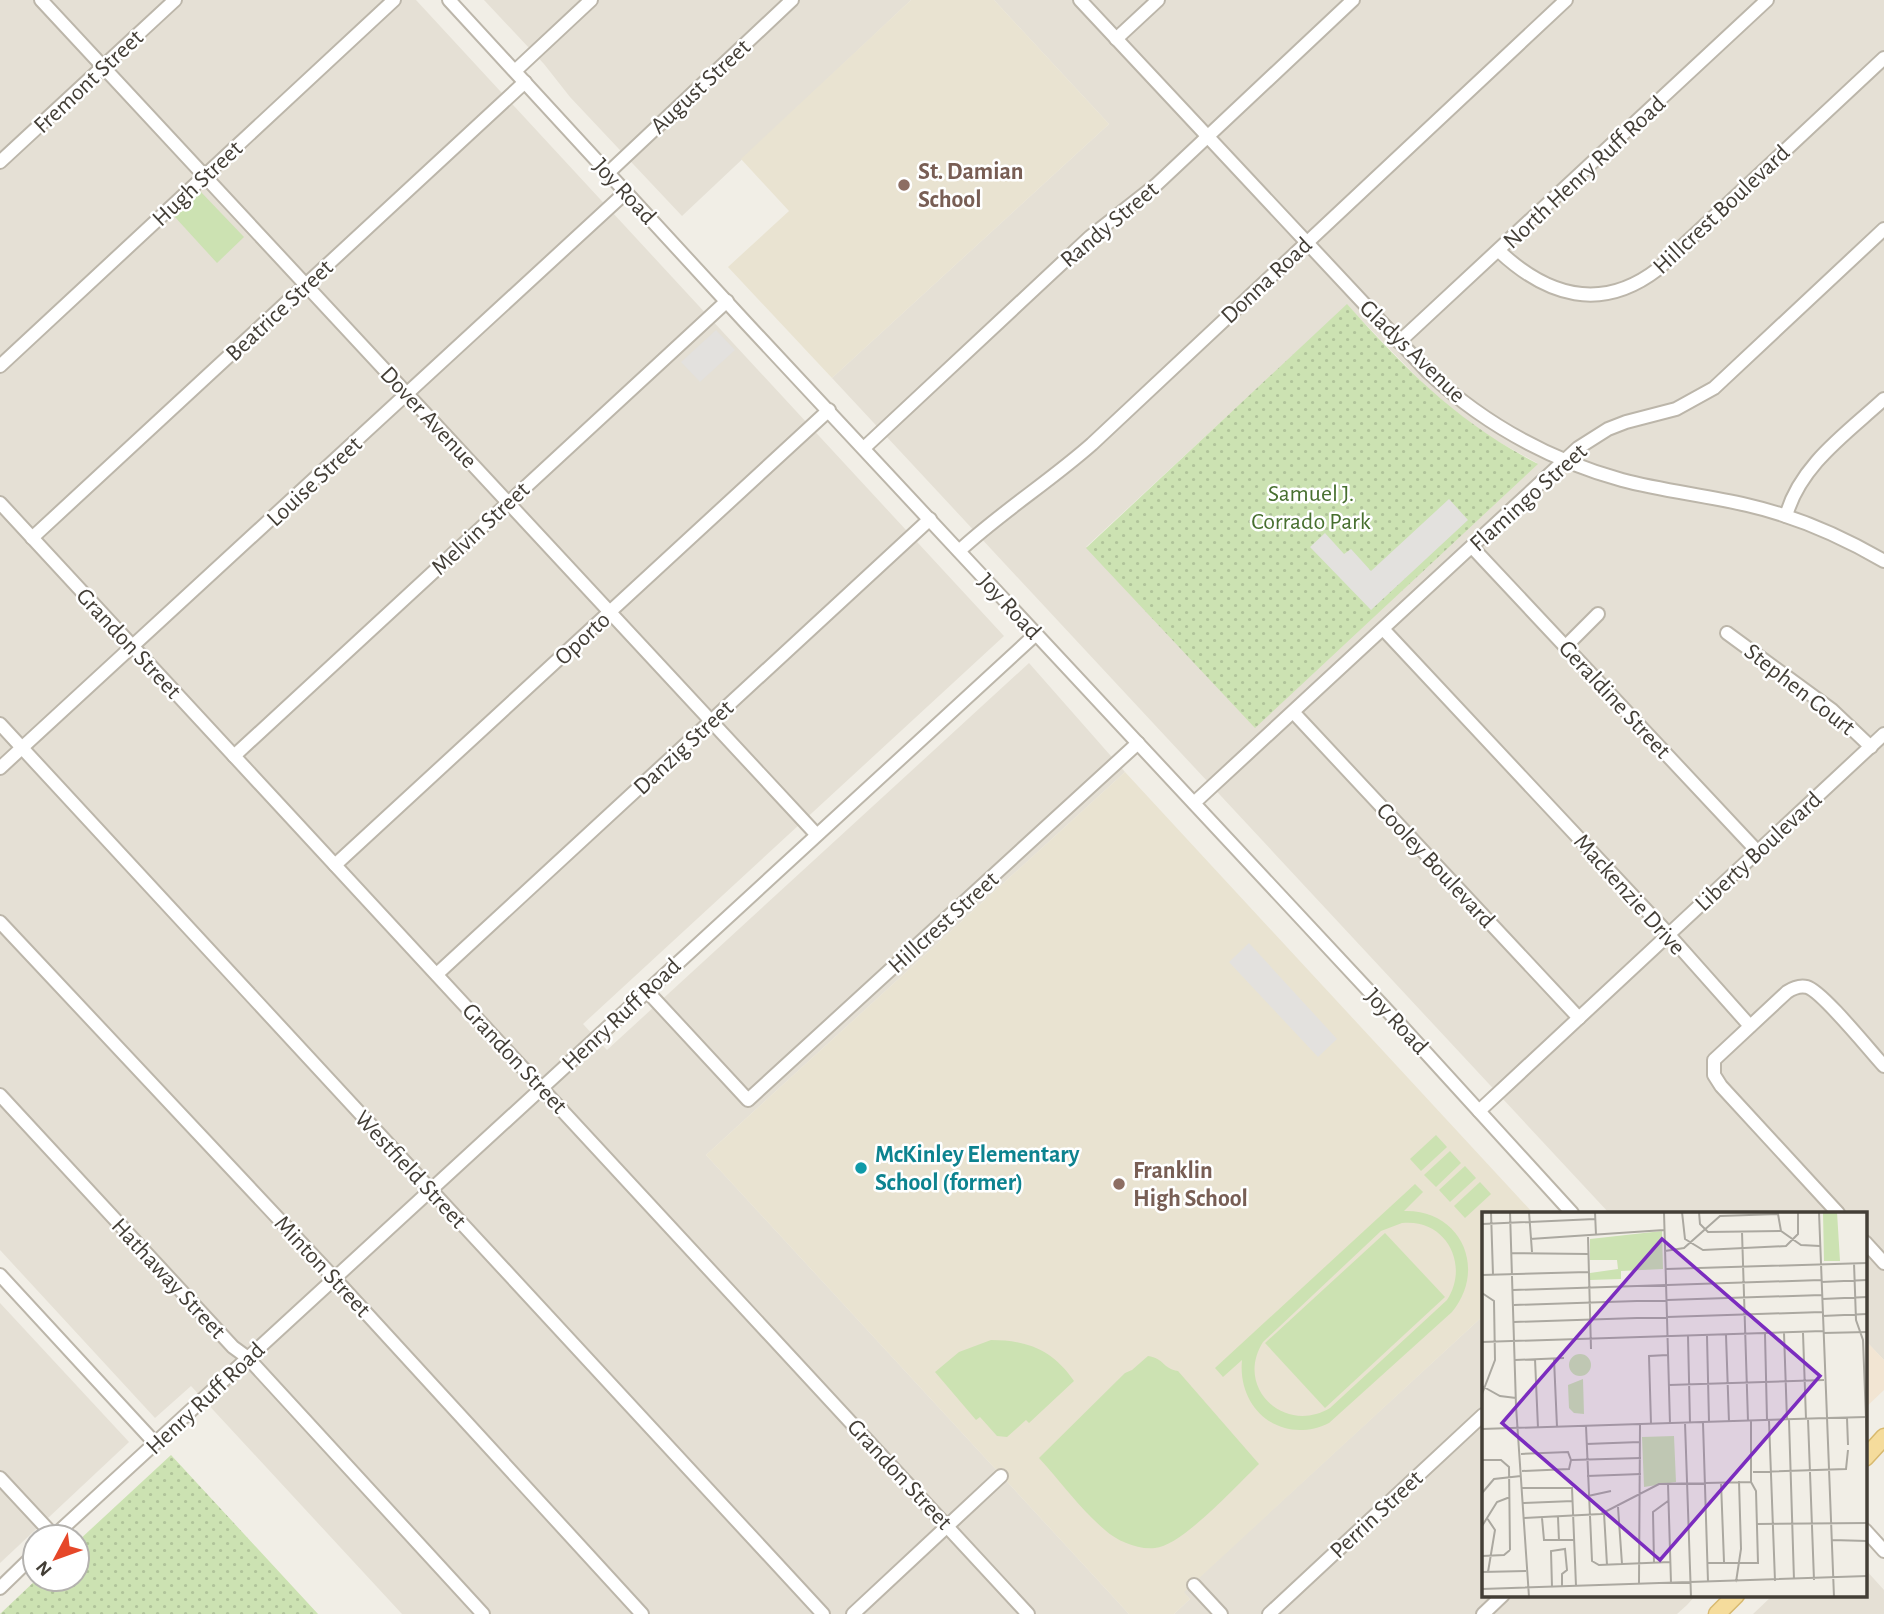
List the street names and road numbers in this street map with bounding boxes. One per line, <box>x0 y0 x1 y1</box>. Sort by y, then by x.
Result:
street label: Fremont Street <box>29 25 148 138</box>
street label: August Street <box>646 35 755 139</box>
street label: North Henry Ruff Road <box>1499 92 1670 254</box>
street label: Hugh Street <box>148 136 247 231</box>
street label: Hillcrest Boulevard <box>1649 141 1795 279</box>
street label: Joy Road <box>588 154 660 229</box>
street label: Randy Street <box>1056 177 1163 272</box>
street label: Donna Road <box>1217 233 1317 329</box>
street label: Beatrice Street <box>221 255 338 366</box>
street label: Gladys Avenue <box>1355 296 1470 408</box>
street label: Dover Avenue <box>375 362 481 473</box>
street label: Louise Street <box>263 432 367 531</box>
street label: Flamingo Street <box>1465 439 1592 556</box>
street label: Melvin Street <box>427 477 535 580</box>
street label: Joy Road <box>973 569 1045 644</box>
street label: Grandon Street <box>71 584 186 704</box>
street label: Oporto <box>550 607 615 670</box>
street label: Geraldine Street <box>1554 636 1675 764</box>
street label: Stephen Court <box>1740 639 1859 740</box>
street label: Danzig Street <box>629 696 738 800</box>
street label: Liberty Boulevard <box>1691 787 1827 916</box>
street label: Cooley Boulevard <box>1372 799 1499 933</box>
street label: Mackenzie Drive <box>1569 830 1690 960</box>
street label: Hillcrest Street <box>884 867 1004 978</box>
street label: Henry Ruff Road <box>558 954 686 1075</box>
street label: Joy Road <box>1360 984 1432 1059</box>
street label: Grandon Street <box>457 999 572 1119</box>
street label: Westfield Street <box>350 1106 471 1233</box>
street label: Minton Street <box>270 1211 375 1322</box>
street label: Hathaway Street <box>107 1214 230 1344</box>
street label: Henry Ruff Road <box>142 1338 270 1459</box>
street label: Grandon Street <box>842 1415 957 1535</box>
street label: Perrin Street <box>1326 1466 1428 1563</box>

